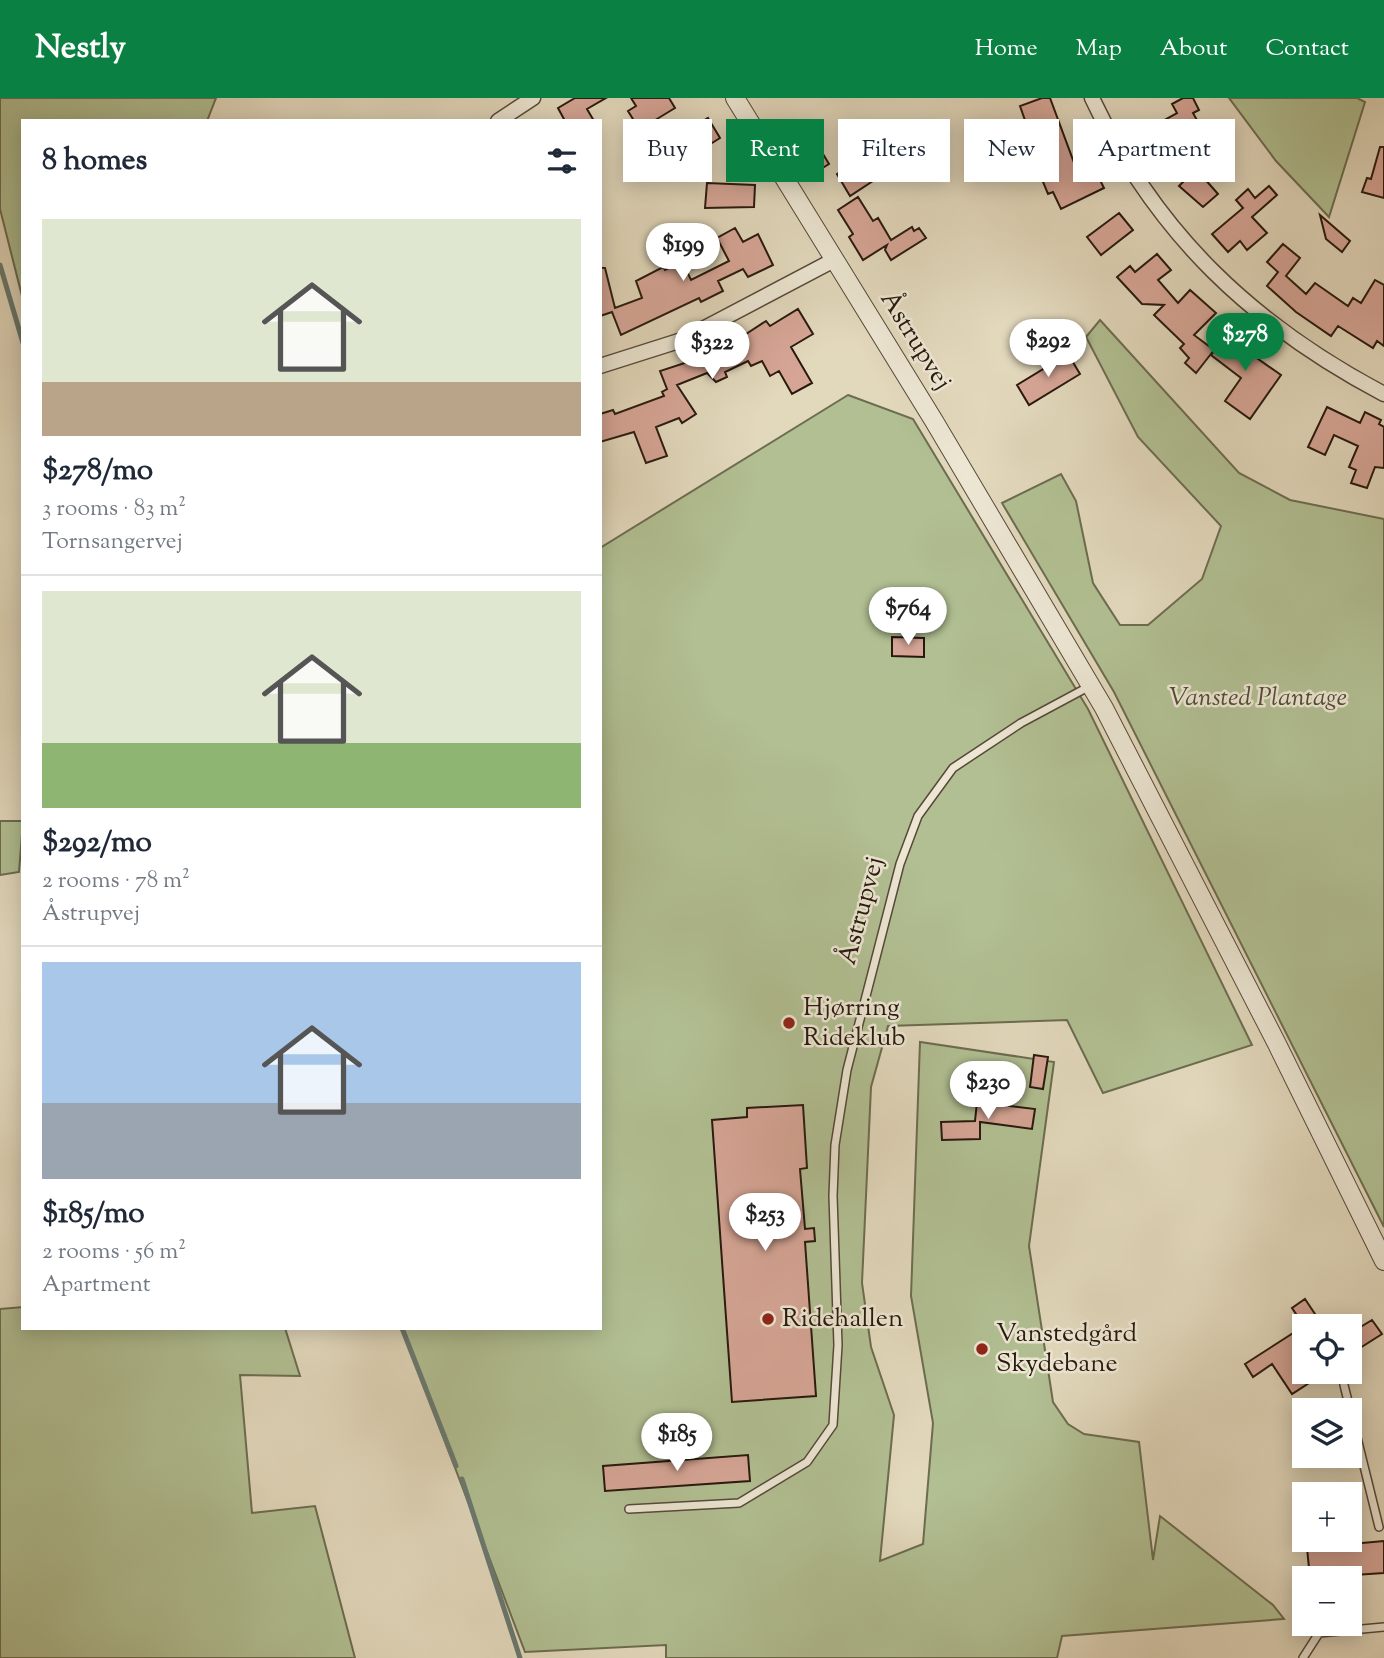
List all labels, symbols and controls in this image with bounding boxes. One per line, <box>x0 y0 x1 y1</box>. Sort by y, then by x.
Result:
text: Nestly <box>35 25 126 73</box>
text: Home <box>975 32 1038 66</box>
text: Map <box>1076 32 1122 66</box>
text: About <box>1160 32 1227 66</box>
text: Contact <box>1265 32 1349 66</box>
chip: Buy <box>623 119 712 182</box>
chip: Rent <box>726 119 824 182</box>
chip: Filters <box>838 119 950 182</box>
chip: New <box>964 119 1059 182</box>
chip: Apartment <box>1073 119 1235 182</box>
text: 8 homes <box>42 140 147 183</box>
icon: filters <box>543 142 581 180</box>
pin: $199 <box>642 223 724 283</box>
text: $199 <box>662 229 704 262</box>
icon: home <box>249 264 375 390</box>
street label: Åstrupvej <box>870 284 960 398</box>
pin: $278 <box>1204 314 1286 373</box>
text: $278 <box>1222 319 1268 352</box>
pin: $292 <box>1007 320 1089 379</box>
pin: $322 <box>671 322 753 381</box>
text: $292 <box>1026 325 1070 358</box>
text: $322 <box>690 327 734 360</box>
text: $278/mo <box>42 450 153 493</box>
text: 3 rooms · 83 m² <box>42 493 186 526</box>
text: Tornsangervej <box>42 526 183 559</box>
pin: $764 <box>867 588 949 647</box>
text: $764 <box>885 593 931 626</box>
icon: home <box>249 636 375 762</box>
park label: Vansted Plantage <box>1169 680 1347 717</box>
text: $292/mo <box>42 822 152 865</box>
street label: Åstrupvej <box>830 853 894 969</box>
text: 2 rooms · 78 m² <box>42 865 190 898</box>
text: Åstrupvej <box>42 898 140 931</box>
place label: Hjørring Rideklub <box>803 990 905 1057</box>
icon: home <box>249 1007 375 1133</box>
marker: Hjørring Rideklub <box>781 1015 797 1031</box>
pin: $230 <box>947 1062 1029 1121</box>
text: $230 <box>966 1067 1010 1100</box>
text: $185/mo <box>42 1193 145 1236</box>
pin: $253 <box>724 1194 806 1253</box>
text: $253 <box>745 1199 785 1232</box>
text: 2 rooms · 56 m² <box>42 1236 186 1269</box>
text: Apartment <box>42 1269 151 1302</box>
place label: Ridehallen <box>782 1301 903 1338</box>
marker: Ridehallen <box>760 1311 776 1327</box>
map controls <box>1292 1314 1362 1636</box>
button: locate <box>1292 1314 1362 1384</box>
place label: Vanstedgård Skydebane <box>996 1316 1138 1383</box>
marker: Vanstedgård Skydebane <box>974 1341 990 1357</box>
button: layers <box>1292 1398 1362 1468</box>
pin: $185 <box>636 1414 718 1473</box>
text: $185 <box>657 1419 697 1452</box>
button: + <box>1292 1482 1362 1552</box>
button: − <box>1292 1566 1362 1636</box>

